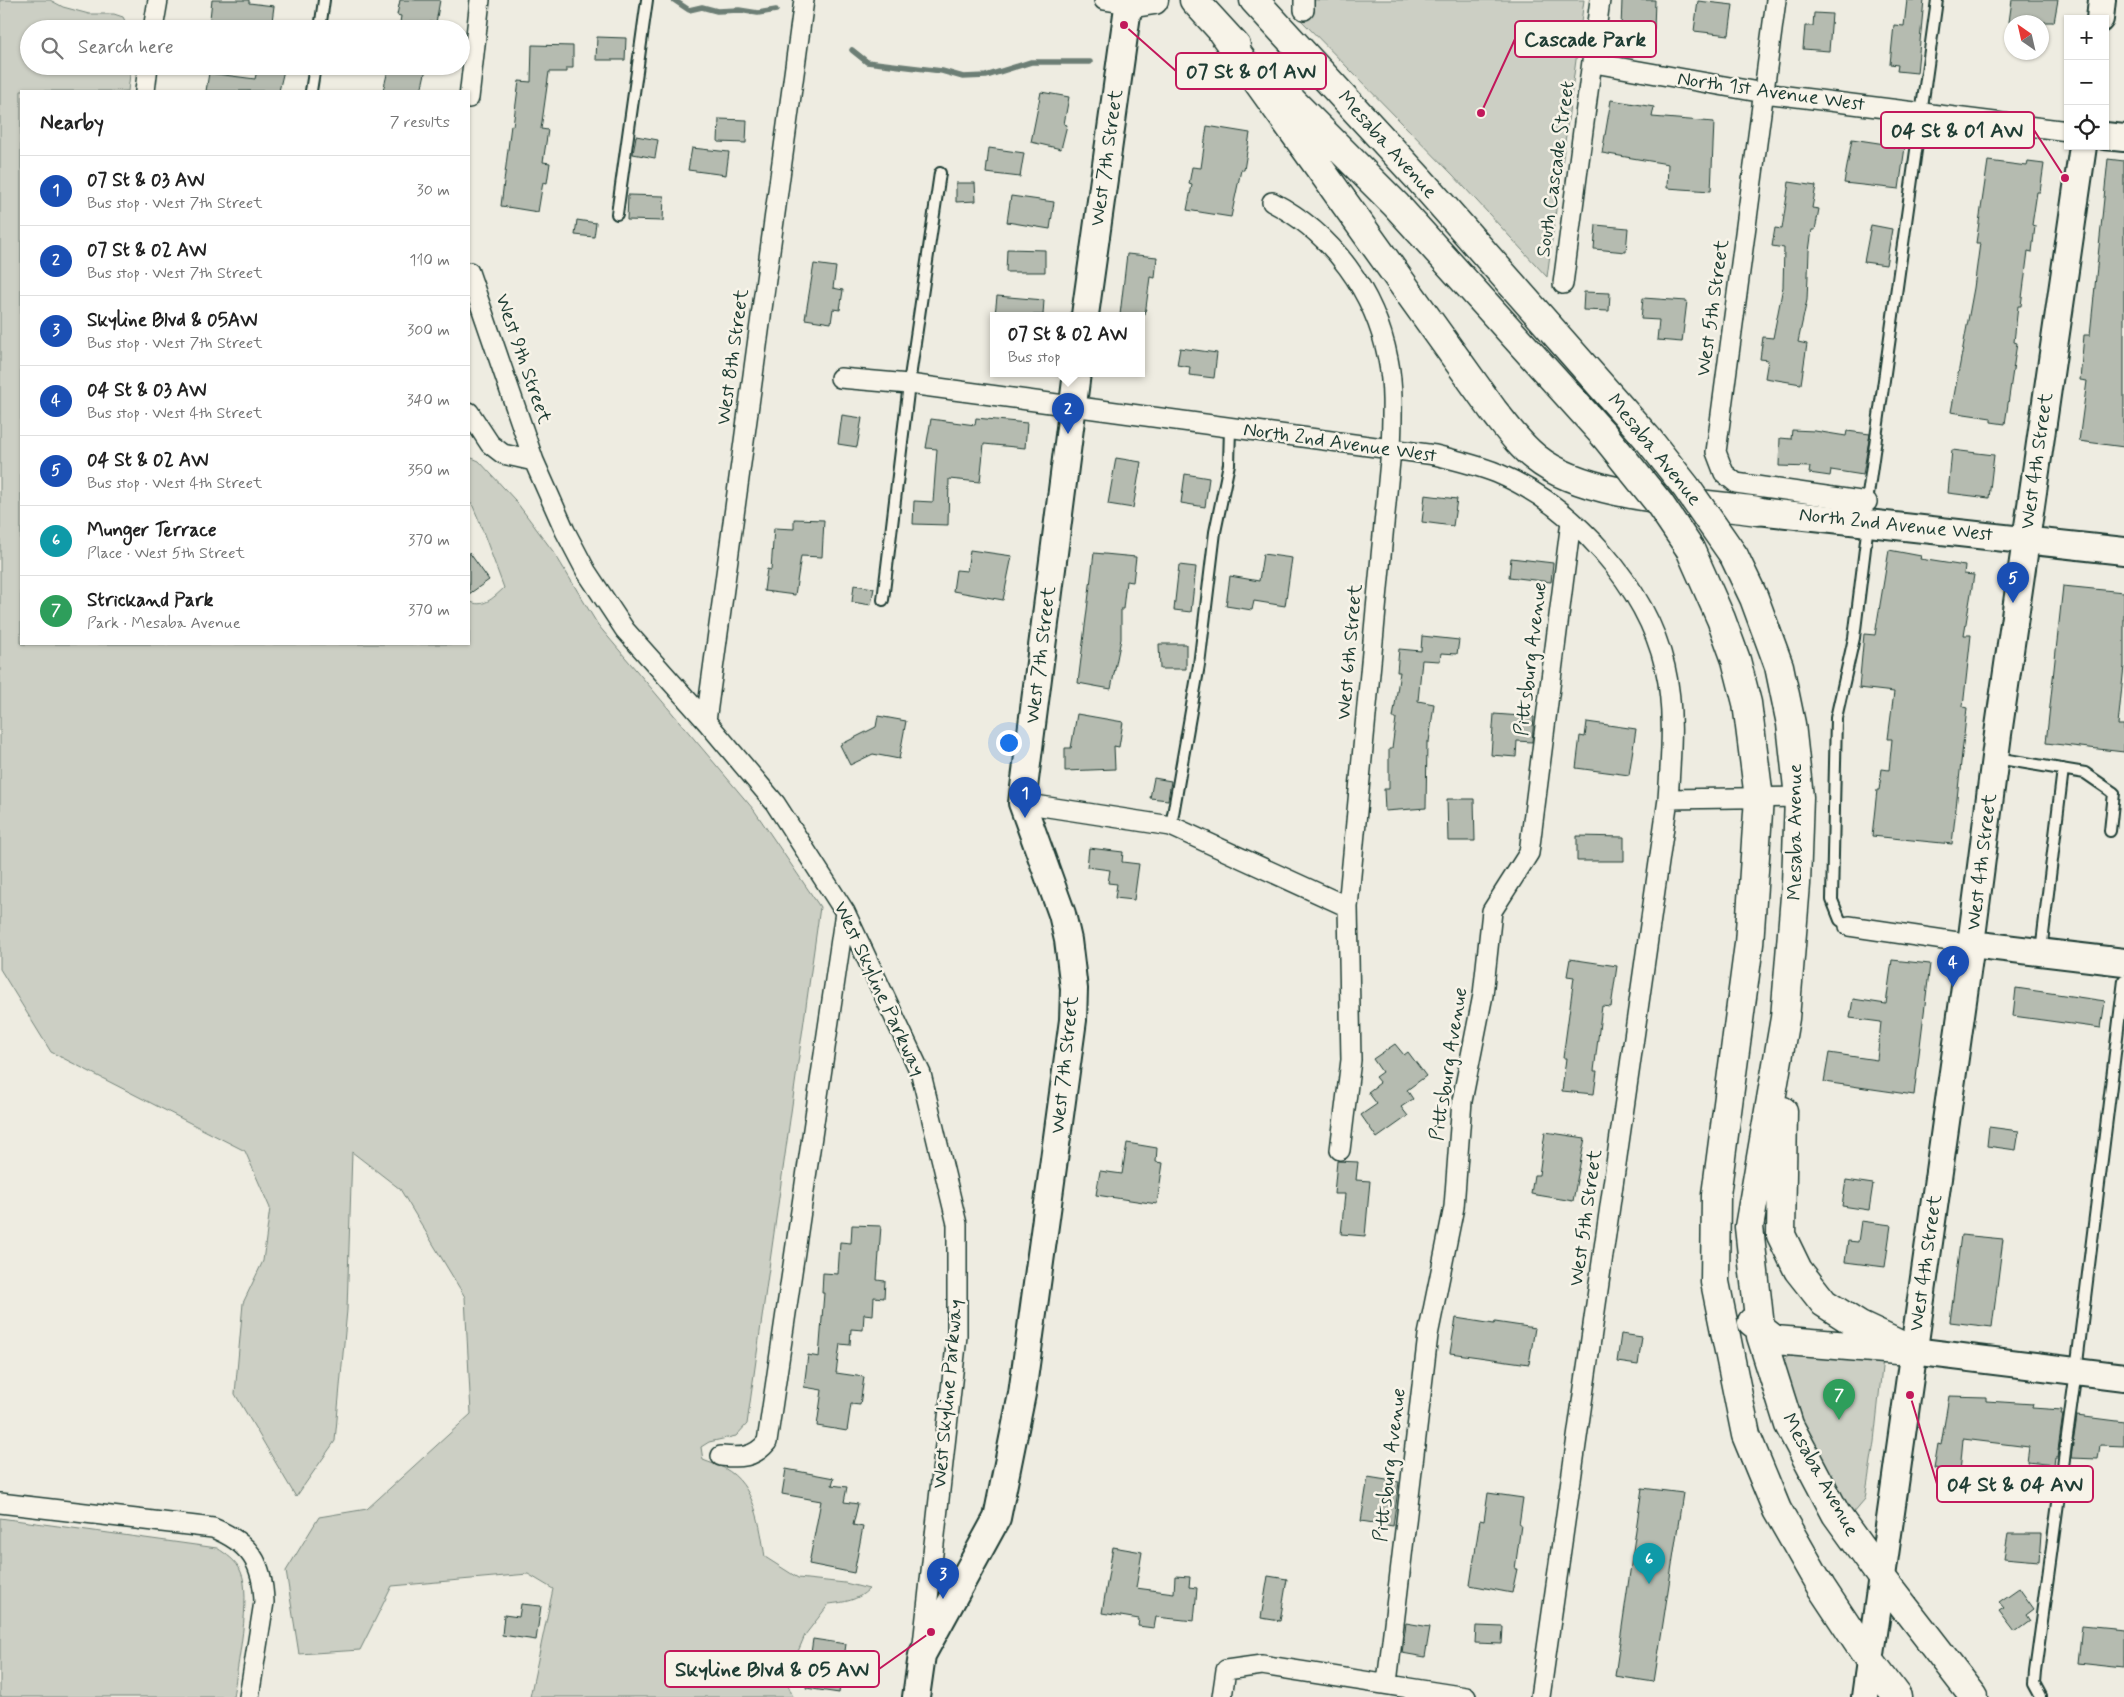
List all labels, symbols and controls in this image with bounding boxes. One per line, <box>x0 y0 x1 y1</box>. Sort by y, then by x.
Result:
north arrow <box>2004 15 2049 60</box>
map controls <box>2064 15 2109 150</box>
button: + <box>2064 15 2109 60</box>
search box <box>20 20 470 75</box>
callout: Cascade Park <box>1515 21 1656 57</box>
text: Cascade Park <box>1524 26 1646 54</box>
icon: search <box>38 34 66 62</box>
text: Search here <box>78 35 174 60</box>
callout: 07 St & 01 AW <box>1176 53 1326 89</box>
text: 07 St & 01 AW <box>1186 58 1316 86</box>
button: − <box>2064 60 2109 105</box>
street label: North 1st Avenue West <box>1676 65 1867 119</box>
street label: South Cascade Street <box>1530 79 1582 259</box>
street label: Mesaba Avenue <box>1331 85 1443 205</box>
street label: West 7th Street <box>1084 88 1130 228</box>
button: locate <box>2064 105 2109 150</box>
text: Nearby <box>40 109 104 137</box>
text: 7 results <box>390 112 450 133</box>
callout: 04 St & 01 AW <box>1881 112 2034 148</box>
text: 04 St & 01 AW <box>1891 117 2023 145</box>
text: 07 St & 03 AW <box>87 168 205 193</box>
text: 1 <box>52 180 60 201</box>
text: 30 m <box>417 180 450 201</box>
text: Bus stop · West 7th Street <box>87 193 263 214</box>
text: 07 St & 02 AW <box>87 238 207 263</box>
street label: West 5th Street <box>1690 238 1736 378</box>
text: 2 <box>52 250 60 271</box>
text: 110 m <box>409 250 450 271</box>
text: Bus stop · West 7th Street <box>87 263 263 284</box>
street label: West 8th Street <box>710 287 756 427</box>
street label: West 9th Street <box>488 290 558 428</box>
text: Skyline Blvd & 05AW <box>87 308 257 333</box>
popup <box>990 312 1145 377</box>
text: 3 <box>52 320 60 341</box>
text: 300 m <box>407 320 450 341</box>
text: 07 St & 02 AW <box>1008 322 1127 347</box>
text: Bus stop · West 7th Street <box>87 333 263 354</box>
text: Bus stop <box>1008 347 1061 368</box>
text: 04 St & 03 AW <box>87 378 207 403</box>
street label: Mesaba Avenue <box>1600 388 1708 512</box>
text: 4 <box>51 390 61 411</box>
text: 340 m <box>406 390 450 411</box>
street label: West 4th Street <box>2014 391 2060 531</box>
pin: 2 <box>1052 393 1084 434</box>
text: Bus stop · West 4th Street <box>87 403 262 424</box>
street label: North 2nd Avenue West <box>1242 416 1439 470</box>
text: 04 St & 02 AW <box>87 448 209 473</box>
text: 5 <box>51 460 61 481</box>
text: 350 m <box>408 460 450 481</box>
text: Bus stop · West 4th Street <box>87 473 262 494</box>
street label: North 2nd Avenue West <box>1798 501 1995 549</box>
text: Munger Terrace <box>87 518 217 543</box>
text: 6 <box>52 530 60 551</box>
text: 370 m <box>408 530 450 551</box>
text: Place · West 5th Street <box>87 543 245 564</box>
pin: 5 <box>1997 562 2029 603</box>
street label: Pittsburg Avenue <box>1508 580 1554 738</box>
street label: West 6th Street <box>1331 583 1369 721</box>
street label: West 7th Street <box>1019 585 1063 725</box>
text: Strickand Park <box>87 588 213 613</box>
text: 7 <box>51 600 61 621</box>
text: 370 m <box>408 600 450 621</box>
text: Park · Mesaba Avenue <box>87 613 241 634</box>
your location <box>996 730 1022 756</box>
street label: Mesaba Avenue <box>1782 763 1809 900</box>
pin: 1 <box>1009 777 1041 818</box>
street label: West 4th Street <box>1960 792 2004 932</box>
street label: West Skyline Parkway <box>827 897 931 1081</box>
pin: 4 <box>1937 946 1969 987</box>
street label: Pittsburg Avenue <box>1424 985 1474 1143</box>
street label: West 7th Street <box>1044 995 1086 1135</box>
street label: West 5th Street <box>1563 1148 1609 1288</box>
street label: West 4th Street <box>1903 1193 1949 1333</box>
street label: West Skyline Parkway <box>926 1298 970 1490</box>
pin: 7 <box>1823 1379 1855 1420</box>
street label: Pittsburg Avenue <box>1367 1386 1413 1544</box>
street label: Mesaba Avenue <box>1775 1409 1865 1542</box>
callout: 04 St & 04 AW <box>1937 1466 2093 1502</box>
text: 04 St & 04 AW <box>1947 1471 2083 1499</box>
pin: 6 <box>1633 1543 1665 1584</box>
pin: 3 <box>927 1558 959 1599</box>
callout: Skyline Blvd & 05 AW <box>665 1651 879 1687</box>
text: Skyline Blvd & 05 AW <box>675 1656 869 1684</box>

